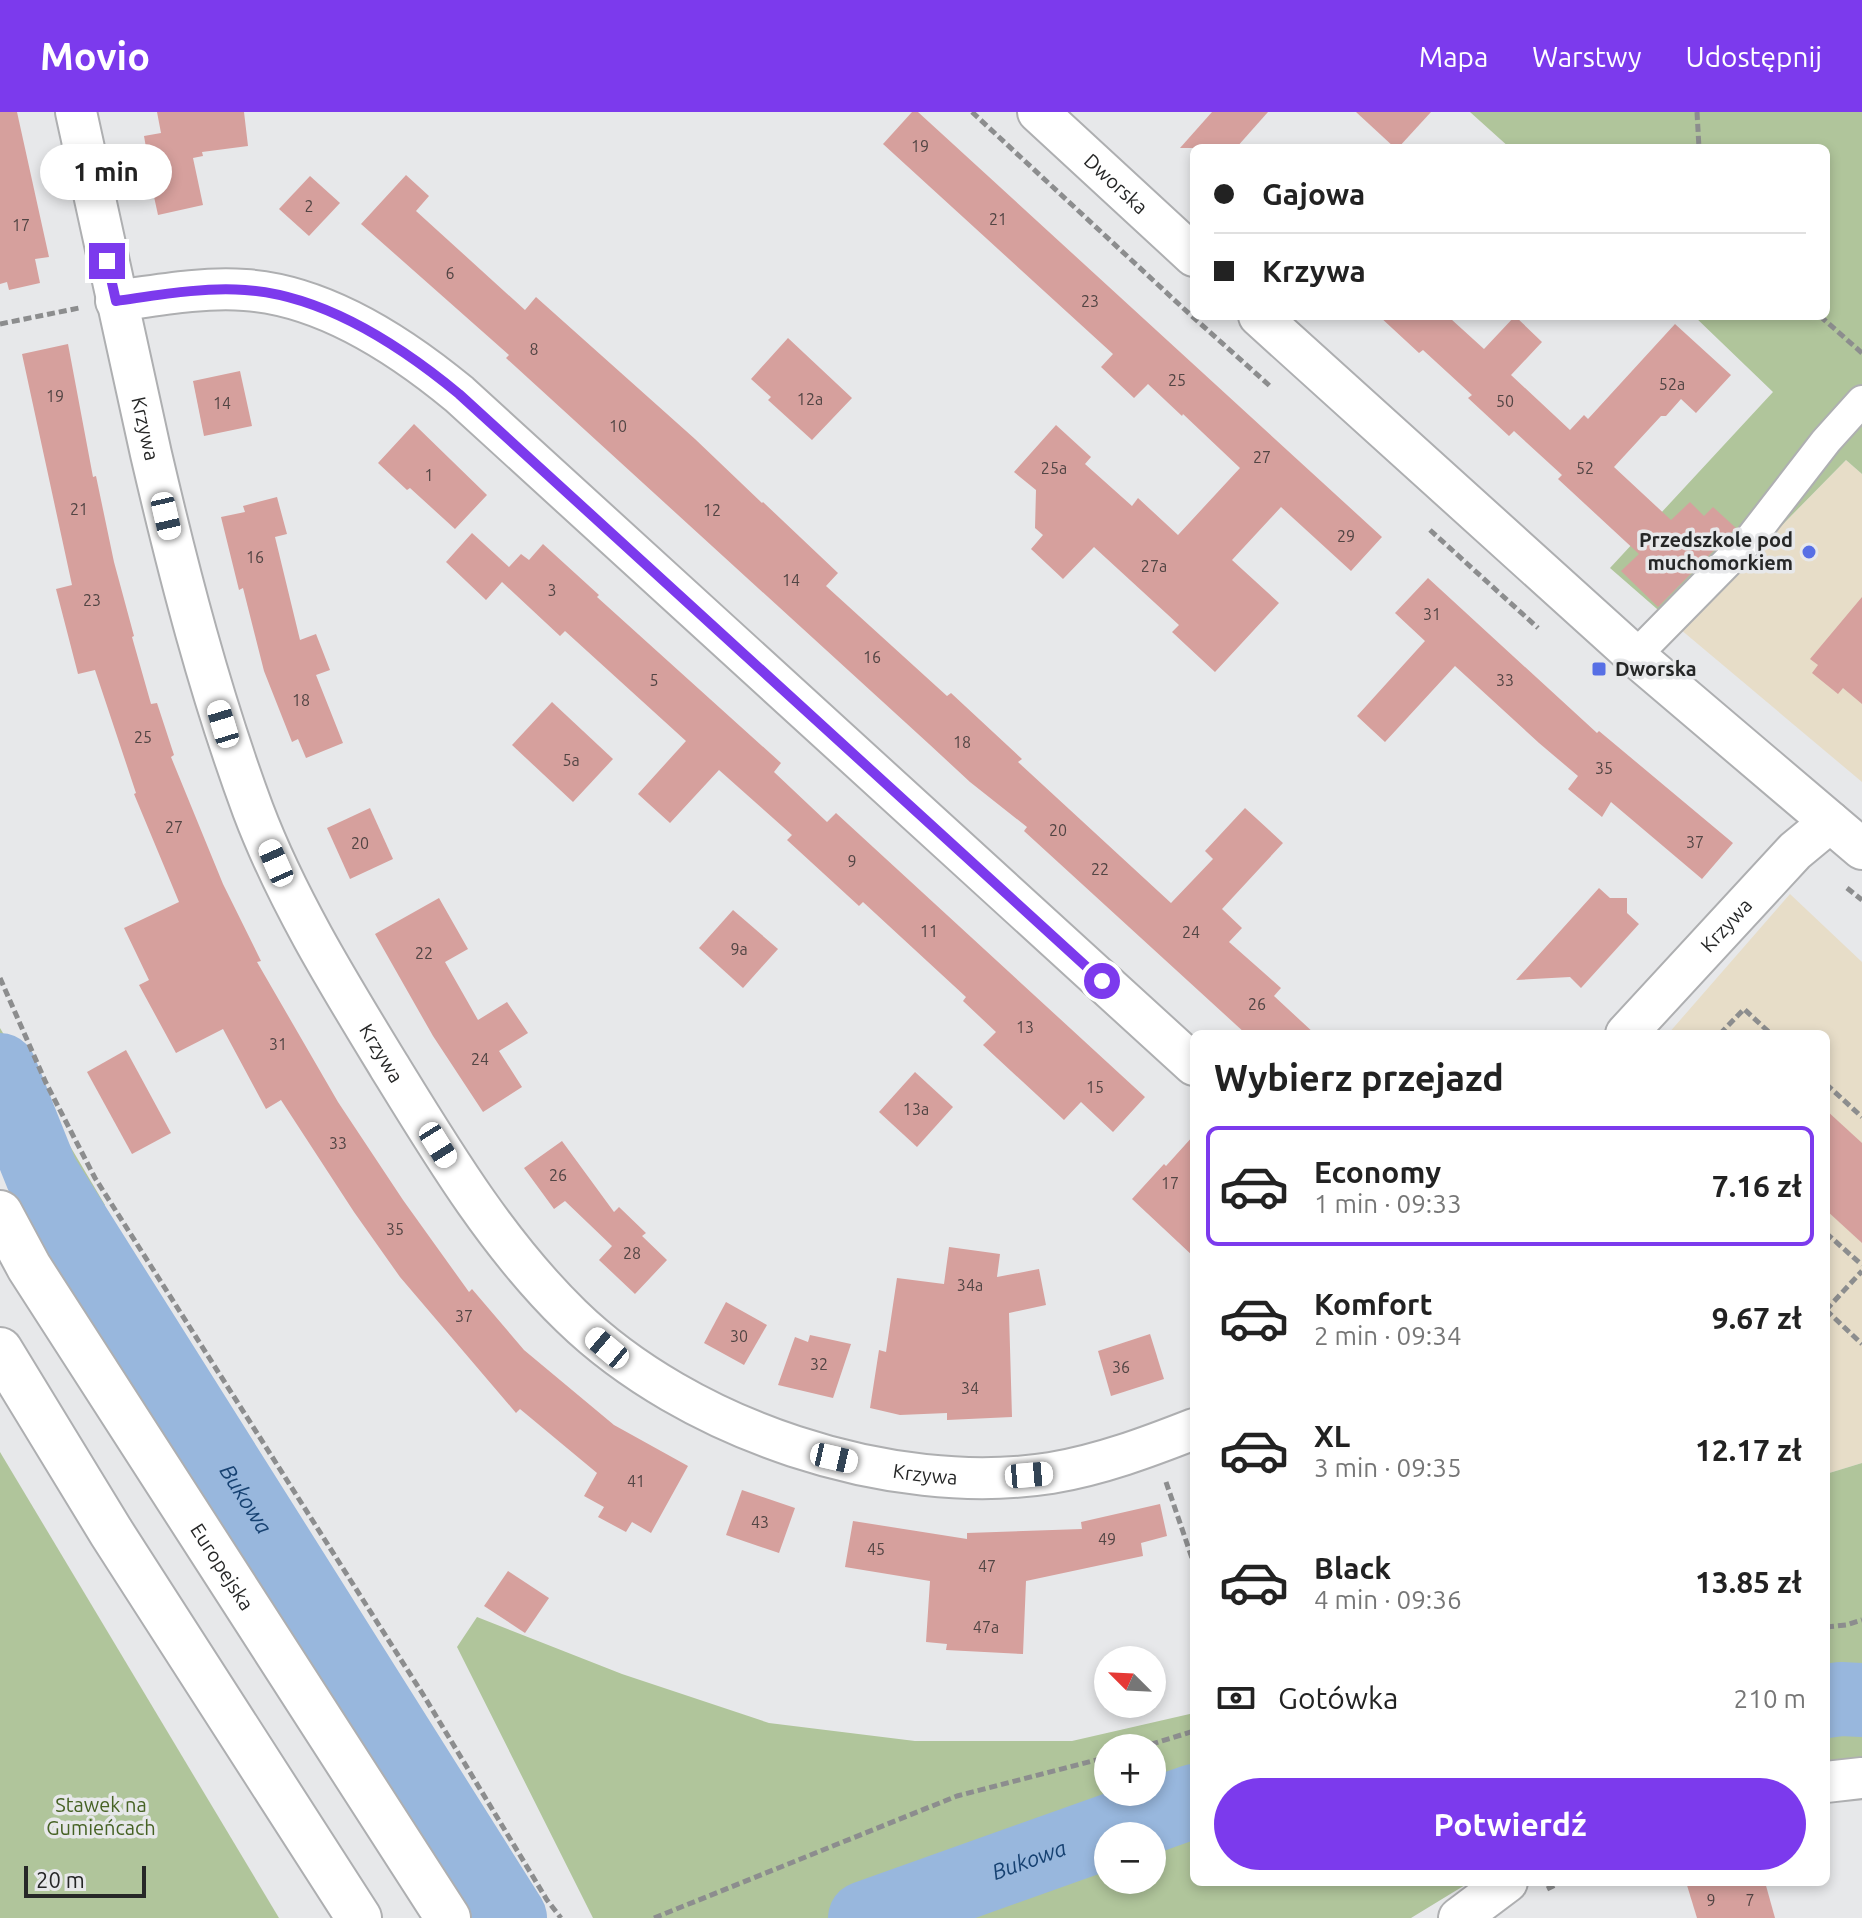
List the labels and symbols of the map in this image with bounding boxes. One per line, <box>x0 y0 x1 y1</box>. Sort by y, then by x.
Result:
house number: 19 <box>911 137 929 155</box>
callout: 1 min <box>41 145 173 201</box>
street label: Dworska <box>1080 149 1153 218</box>
house number: 2 <box>304 197 314 215</box>
house number: 21 <box>989 210 1007 228</box>
house number: 17 <box>12 216 30 234</box>
route end <box>89 243 125 279</box>
house number: 6 <box>445 264 455 282</box>
house number: 23 <box>1081 292 1099 310</box>
house number: 8 <box>529 340 539 358</box>
house number: 25 <box>1168 371 1186 389</box>
house number: 52a <box>1659 375 1685 393</box>
house number: 19 <box>46 387 64 405</box>
house number: 12a <box>797 390 823 408</box>
house number: 50 <box>1496 392 1514 410</box>
street label: Krzywa <box>127 394 164 463</box>
house number: 14 <box>213 394 231 412</box>
house number: 10 <box>609 417 627 435</box>
house number: 27 <box>1253 448 1271 466</box>
house number: 25a <box>1041 459 1067 477</box>
house number: 52 <box>1576 459 1594 477</box>
house number: 1 <box>424 466 434 484</box>
car <box>149 490 183 542</box>
house number: 21 <box>70 500 88 518</box>
house number: 12 <box>703 501 721 519</box>
house number: 29 <box>1337 527 1355 545</box>
place label: Przedszkole pod muchomorkiem <box>1639 528 1793 574</box>
marker: Przedszkole pod muchomorkiem <box>1800 543 1818 561</box>
house number: 16 <box>246 548 264 566</box>
house number: 27a <box>1141 557 1167 575</box>
house number: 14 <box>782 571 800 589</box>
house number: 3 <box>547 581 557 599</box>
house number: 23 <box>83 591 101 609</box>
house number: 31 <box>1423 605 1441 623</box>
house number: 16 <box>863 648 881 666</box>
place label: Dworska <box>1615 657 1697 680</box>
marker: Dworska <box>1590 660 1608 678</box>
house number: 5 <box>649 671 659 689</box>
house number: 33 <box>1496 671 1514 689</box>
house number: 18 <box>292 691 310 709</box>
car <box>205 698 241 750</box>
house number: 25 <box>134 728 152 746</box>
house number: 18 <box>953 733 971 751</box>
house number: 5a <box>562 751 580 769</box>
house number: 35 <box>1595 759 1613 777</box>
house number: 27 <box>165 818 183 836</box>
house number: 20 <box>1049 821 1067 839</box>
house number: 37 <box>1686 833 1704 851</box>
house number: 20 <box>351 834 369 852</box>
car <box>255 836 297 890</box>
house number: 9 <box>847 852 857 870</box>
house number: 22 <box>1091 860 1109 878</box>
street label: Krzywa <box>1696 893 1756 957</box>
house number: 11 <box>920 922 938 940</box>
house number: 24 <box>1182 923 1200 941</box>
house number: 9a <box>730 940 748 958</box>
house number: 22 <box>415 944 433 962</box>
route start <box>1084 963 1120 999</box>
house number: 26 <box>1248 995 1266 1013</box>
house number: 13 <box>1016 1018 1034 1036</box>
street label: Krzywa <box>355 1019 408 1087</box>
house number: 31 <box>269 1035 287 1053</box>
house number: 24 <box>471 1050 489 1068</box>
house number: 15 <box>1086 1078 1104 1096</box>
house number: 13a <box>903 1100 929 1118</box>
car <box>415 1118 461 1172</box>
house number: 33 <box>329 1134 347 1152</box>
house number: 26 <box>549 1166 567 1184</box>
house number: 17 <box>1161 1174 1179 1192</box>
house number: 35 <box>386 1220 404 1238</box>
house number: 28 <box>623 1244 641 1262</box>
house number: 34a <box>957 1276 983 1294</box>
house number: 37 <box>455 1307 473 1325</box>
car <box>581 1323 633 1373</box>
house number: 30 <box>730 1327 748 1345</box>
house number: 32 <box>810 1355 828 1373</box>
house number: 36 <box>1112 1358 1130 1376</box>
house number: 34 <box>961 1379 979 1397</box>
car <box>808 1441 860 1475</box>
water label: Bukowa <box>215 1459 278 1538</box>
street label: Krzywa <box>891 1459 958 1489</box>
car <box>1004 1461 1054 1489</box>
house number: 41 <box>627 1472 645 1490</box>
house number: 43 <box>751 1513 769 1531</box>
street label: Europejska <box>186 1519 259 1614</box>
house number: 49 <box>1098 1530 1116 1548</box>
house number: 45 <box>867 1540 885 1558</box>
house number: 47 <box>978 1557 996 1575</box>
house number: 47a <box>973 1618 999 1636</box>
north arrow <box>1094 1646 1166 1718</box>
park label: Stawek na Gumieńcach <box>46 1793 156 1839</box>
water label: Bukowa <box>988 1834 1069 1884</box>
scale bar <box>24 1862 146 1898</box>
house number: 9 <box>1706 1891 1716 1909</box>
house number: 7 <box>1745 1891 1755 1909</box>

